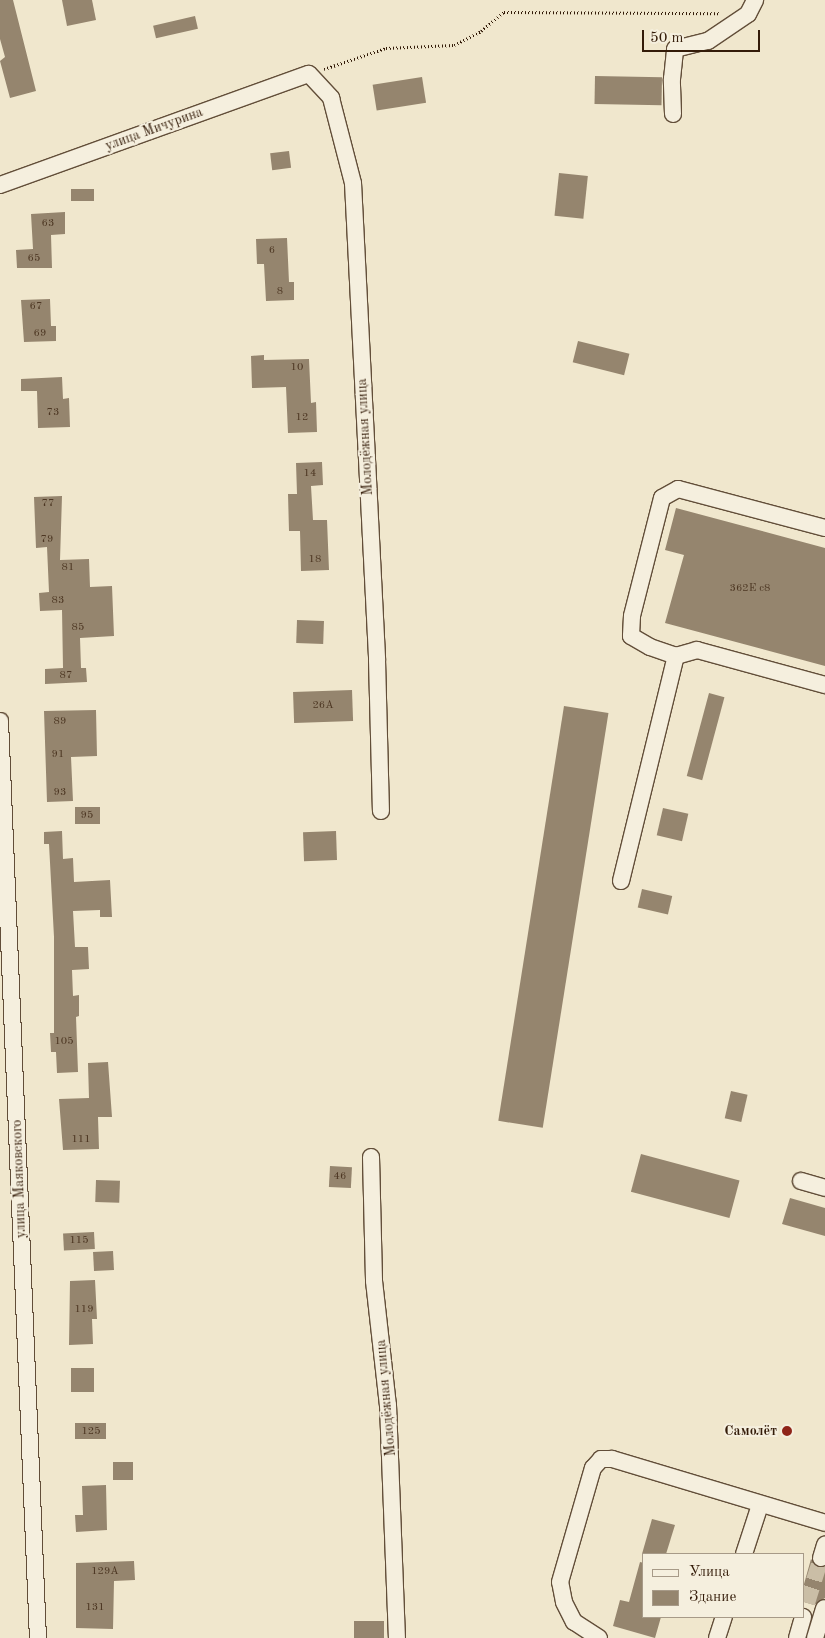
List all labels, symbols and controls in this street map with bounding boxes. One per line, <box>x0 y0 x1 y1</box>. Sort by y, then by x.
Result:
scale bar <box>645 20 762 52</box>
text: 50 m <box>650 31 684 46</box>
street label: улица Мичурина <box>103 104 205 154</box>
house number: 63 <box>42 217 54 231</box>
house number: 6 <box>269 244 275 258</box>
house number: 65 <box>28 252 40 266</box>
house number: 8 <box>277 285 283 299</box>
house number: 67 <box>30 300 42 314</box>
house number: 69 <box>34 327 46 341</box>
house number: 10 <box>291 361 303 375</box>
street label: Молодёжная улица <box>354 378 376 496</box>
house number: 73 <box>47 406 59 420</box>
house number: 12 <box>296 411 308 425</box>
house number: 14 <box>304 467 316 481</box>
house number: 77 <box>42 497 54 511</box>
house number: 79 <box>41 533 53 547</box>
house number: 18 <box>309 553 321 567</box>
house number: 81 <box>62 561 74 575</box>
house number: 362Е с8 <box>730 582 770 596</box>
house number: 83 <box>52 594 64 608</box>
house number: 85 <box>72 621 84 635</box>
house number: 87 <box>60 669 72 683</box>
house number: 26А <box>312 699 334 713</box>
house number: 89 <box>54 715 66 729</box>
house number: 91 <box>52 748 64 762</box>
house number: 93 <box>54 786 66 800</box>
house number: 95 <box>81 809 93 823</box>
house number: 105 <box>54 1035 74 1049</box>
street label: улица Маяковского <box>9 1119 29 1239</box>
house number: 111 <box>71 1133 91 1147</box>
house number: 46 <box>334 1170 346 1184</box>
house number: 115 <box>69 1234 89 1248</box>
house number: 119 <box>74 1303 94 1317</box>
street label: Молодёжная улица <box>373 1339 399 1457</box>
place label: Самолёт <box>724 1423 777 1439</box>
house number: 125 <box>81 1425 101 1439</box>
marker: Самолёт <box>781 1425 793 1437</box>
legend <box>642 1553 805 1618</box>
house number: 129А <box>91 1565 119 1579</box>
text: Улица <box>689 1565 730 1580</box>
text: Здание <box>689 1590 736 1605</box>
house number: 131 <box>85 1601 105 1615</box>

